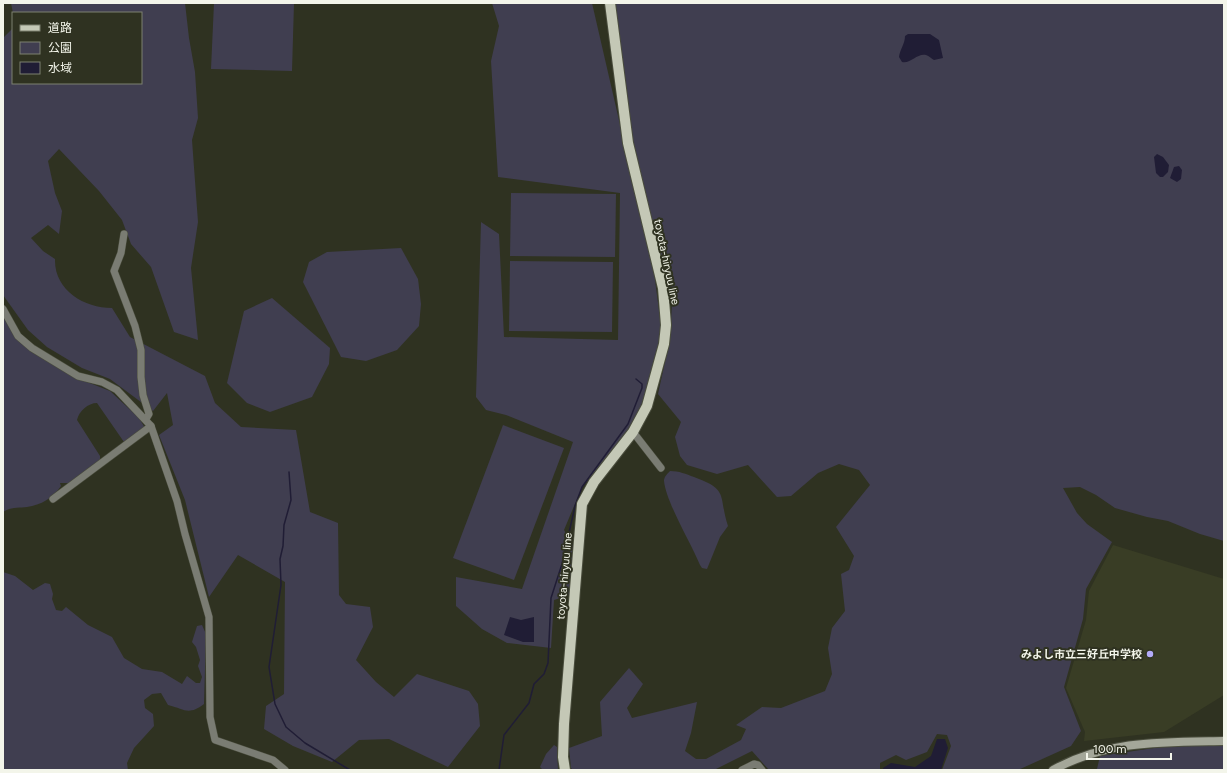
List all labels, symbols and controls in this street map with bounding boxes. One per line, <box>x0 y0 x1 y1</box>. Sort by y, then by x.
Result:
legend <box>12 12 142 84</box>
text: 道路 <box>48 21 72 35</box>
text: 公園 <box>48 41 72 55</box>
text: 水域 <box>48 61 72 75</box>
street label: toyota-hiryuu line <box>651 218 682 306</box>
street label: toyota-hiryuu line <box>554 532 575 620</box>
place label: みよし市立三好丘中学校 <box>1021 648 1142 661</box>
marker: みよし市立三好丘中学校 <box>1145 649 1155 659</box>
scale bar <box>1087 735 1171 761</box>
text: 100 m <box>1093 742 1127 756</box>

